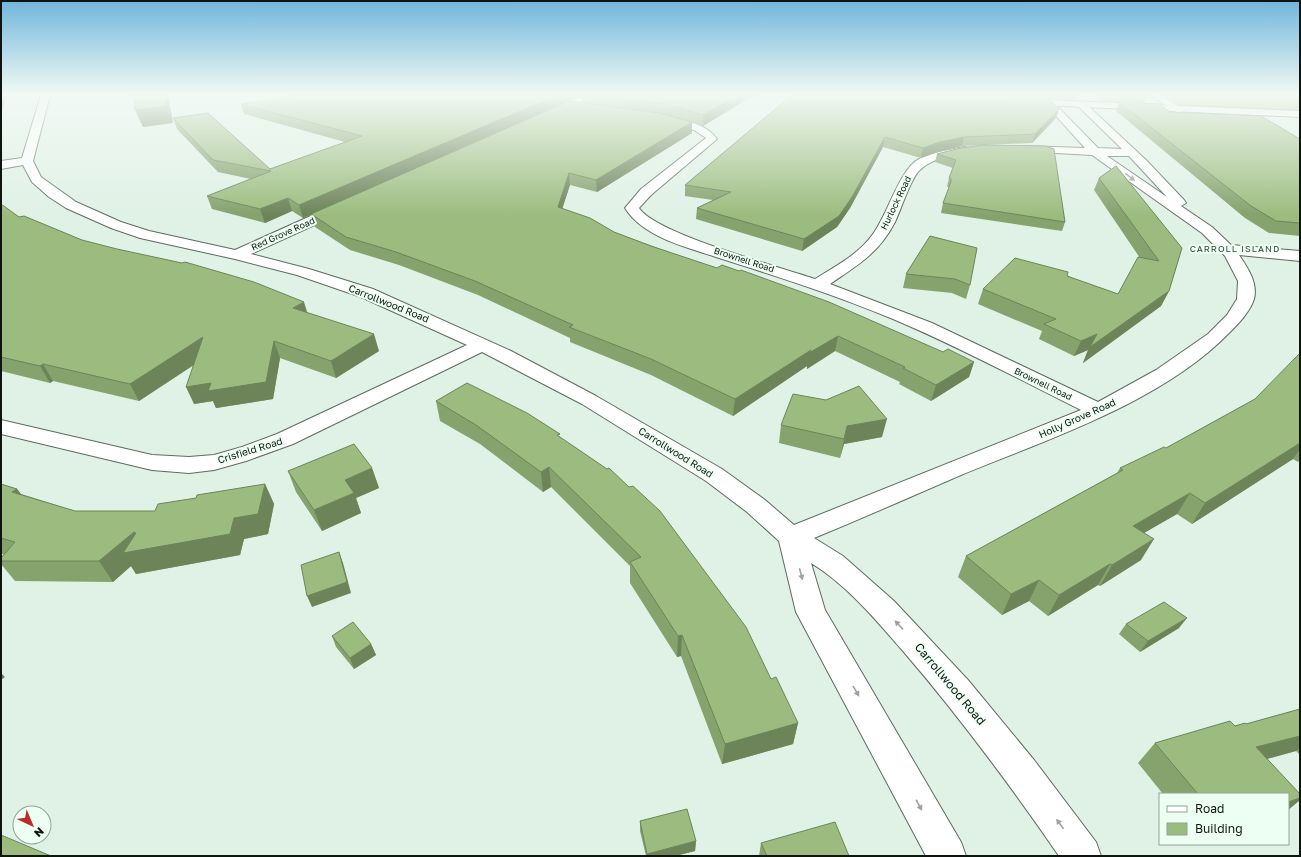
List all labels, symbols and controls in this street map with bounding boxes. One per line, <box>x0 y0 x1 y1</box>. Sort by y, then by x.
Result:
one-way arrow <box>1124 173 1135 181</box>
street label: Hurlock Road <box>878 174 913 231</box>
street label: Red Grove Road <box>249 215 316 252</box>
district label: CARROLL ISLAND <box>1190 243 1280 254</box>
street label: Brownell Road <box>713 245 776 274</box>
street label: Carrollwood Road <box>347 281 431 325</box>
street label: Brownell Road <box>1013 365 1074 402</box>
street label: Holly Grove Road <box>1037 396 1117 440</box>
street label: Carrollwood Road <box>637 424 715 480</box>
street label: Crisfield Road <box>216 434 284 466</box>
one-way arrow <box>799 568 805 581</box>
one-way arrow <box>895 620 904 630</box>
street label: Carrollwood Road <box>912 640 989 728</box>
one-way arrow <box>853 685 859 697</box>
legend <box>1159 793 1289 845</box>
one-way arrow <box>916 799 923 811</box>
text: Road <box>1195 801 1224 816</box>
north arrow <box>12 805 52 845</box>
one-way arrow <box>1056 819 1064 830</box>
text: Building <box>1195 821 1243 836</box>
text: N <box>32 825 47 840</box>

